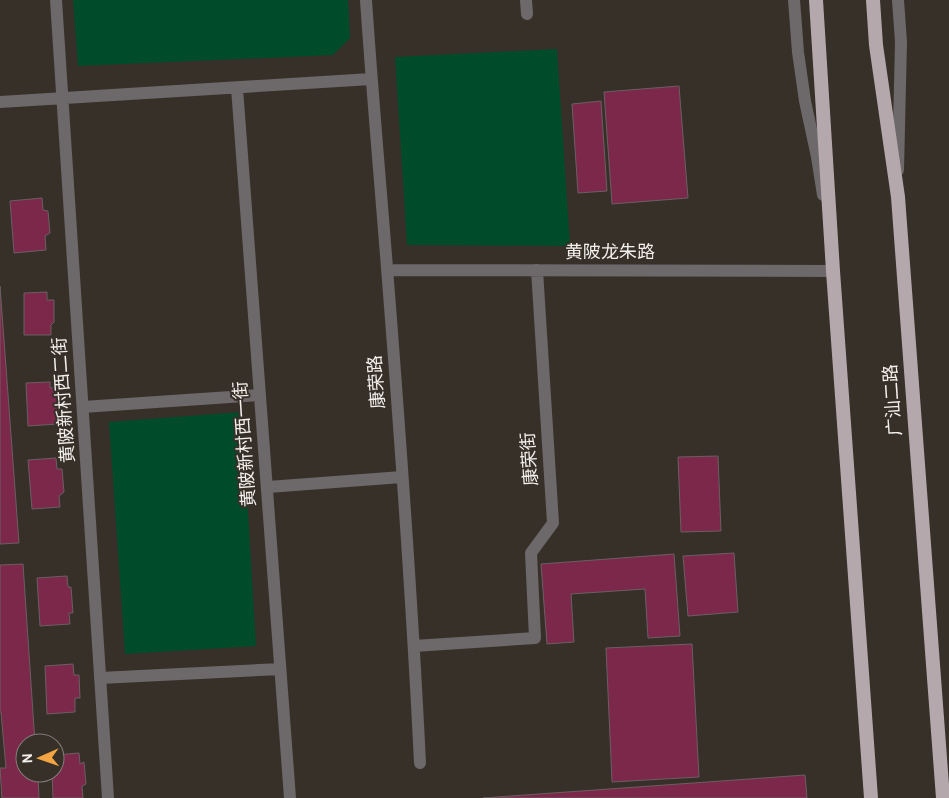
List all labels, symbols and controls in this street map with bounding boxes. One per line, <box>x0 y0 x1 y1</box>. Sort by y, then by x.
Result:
street label: 黄陂龙朱路 <box>565 242 655 265</box>
street label: 黄陂新村西二街 <box>49 336 81 464</box>
street label: 康荣路 <box>365 354 391 410</box>
street label: 广汕二路 <box>880 363 908 437</box>
street label: 黄陂新村西一街 <box>230 380 262 508</box>
street label: 康荣街 <box>518 431 544 487</box>
north arrow <box>15 733 65 783</box>
text: N <box>20 753 37 764</box>

